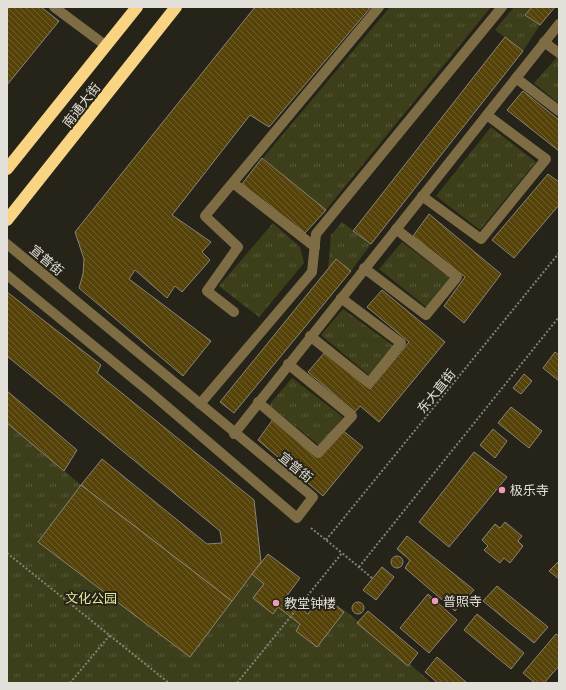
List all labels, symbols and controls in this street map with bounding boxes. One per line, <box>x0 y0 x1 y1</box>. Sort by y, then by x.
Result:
street label: 南通大街 <box>59 80 103 130</box>
street label: 宣普街 <box>27 241 67 279</box>
street label: 东大直街 <box>413 366 459 416</box>
street label: 宣普街 <box>276 449 316 485</box>
place label: 极乐寺 <box>510 482 549 498</box>
marker: 极乐寺 <box>497 485 507 495</box>
park label: 文化公园 <box>65 590 117 606</box>
place label: 普照寺 <box>443 593 482 609</box>
place label: 教堂钟楼 <box>284 595 336 611</box>
marker: 普照寺 <box>430 596 440 606</box>
marker: 教堂钟楼 <box>271 598 281 608</box>

